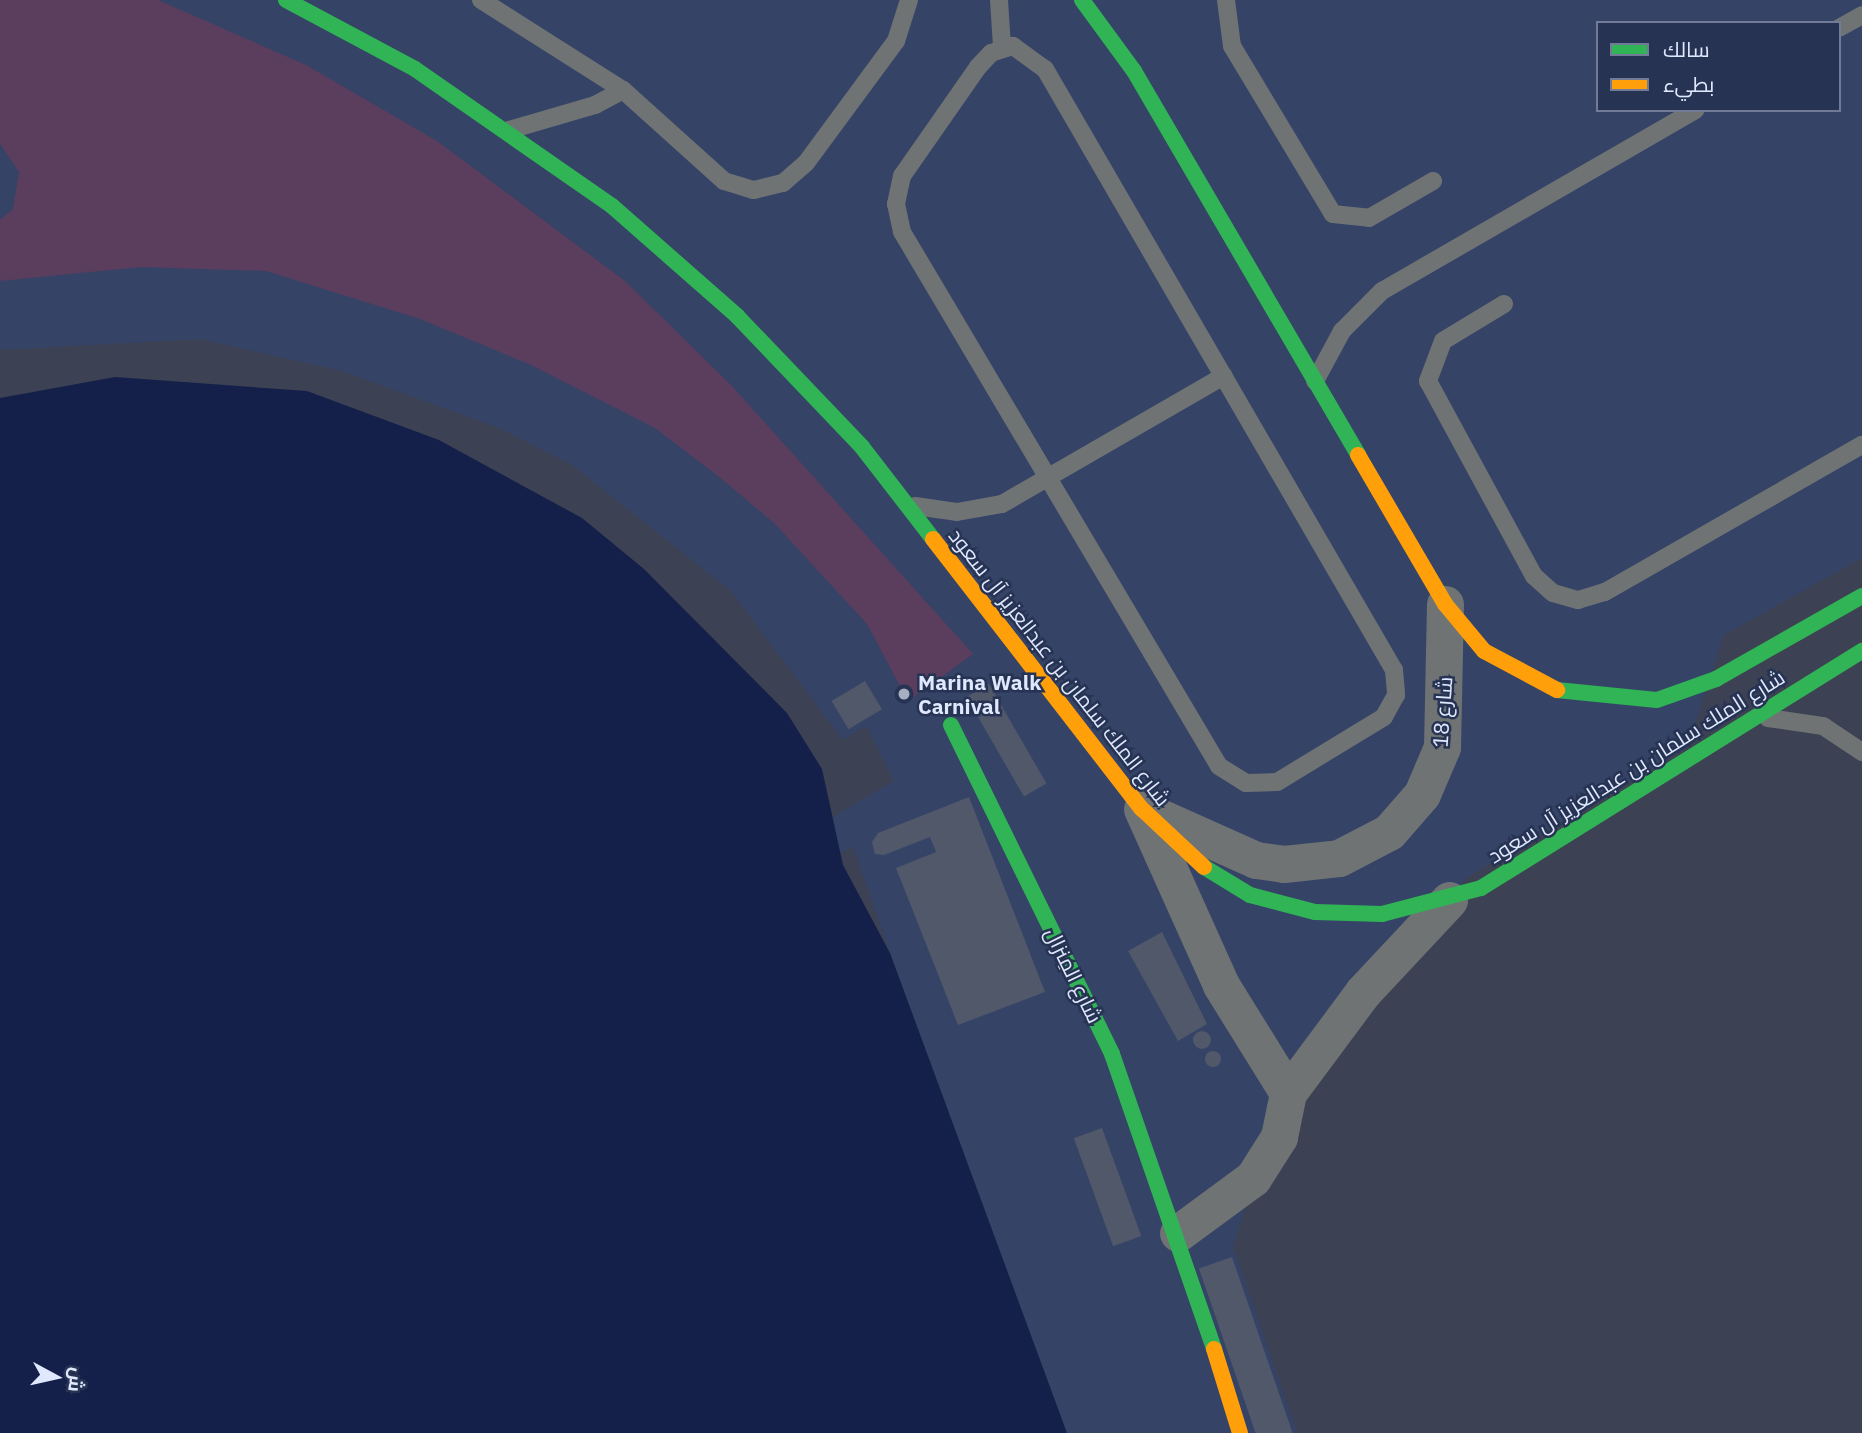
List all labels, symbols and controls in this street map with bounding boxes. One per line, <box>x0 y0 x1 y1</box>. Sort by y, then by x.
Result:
legend <box>1596 21 1841 112</box>
text: سالك <box>1663 35 1710 63</box>
text: بطيء <box>1663 70 1714 98</box>
street label: شارع الملك سلمان بن عبدالعزيز آل سعود <box>944 523 1176 811</box>
street label: شارع الملك سلمان بن عبدالعزيز آل سعود <box>1483 664 1789 868</box>
place label: Marina Walk Carnival <box>918 669 1041 719</box>
street label: شارع 18 <box>1427 676 1457 748</box>
marker: Marina Walk Carnival <box>896 686 912 702</box>
street label: شارع المِنزال <box>1040 923 1108 1027</box>
north arrow <box>21 1342 91 1412</box>
text: ش <box>63 1366 90 1394</box>

